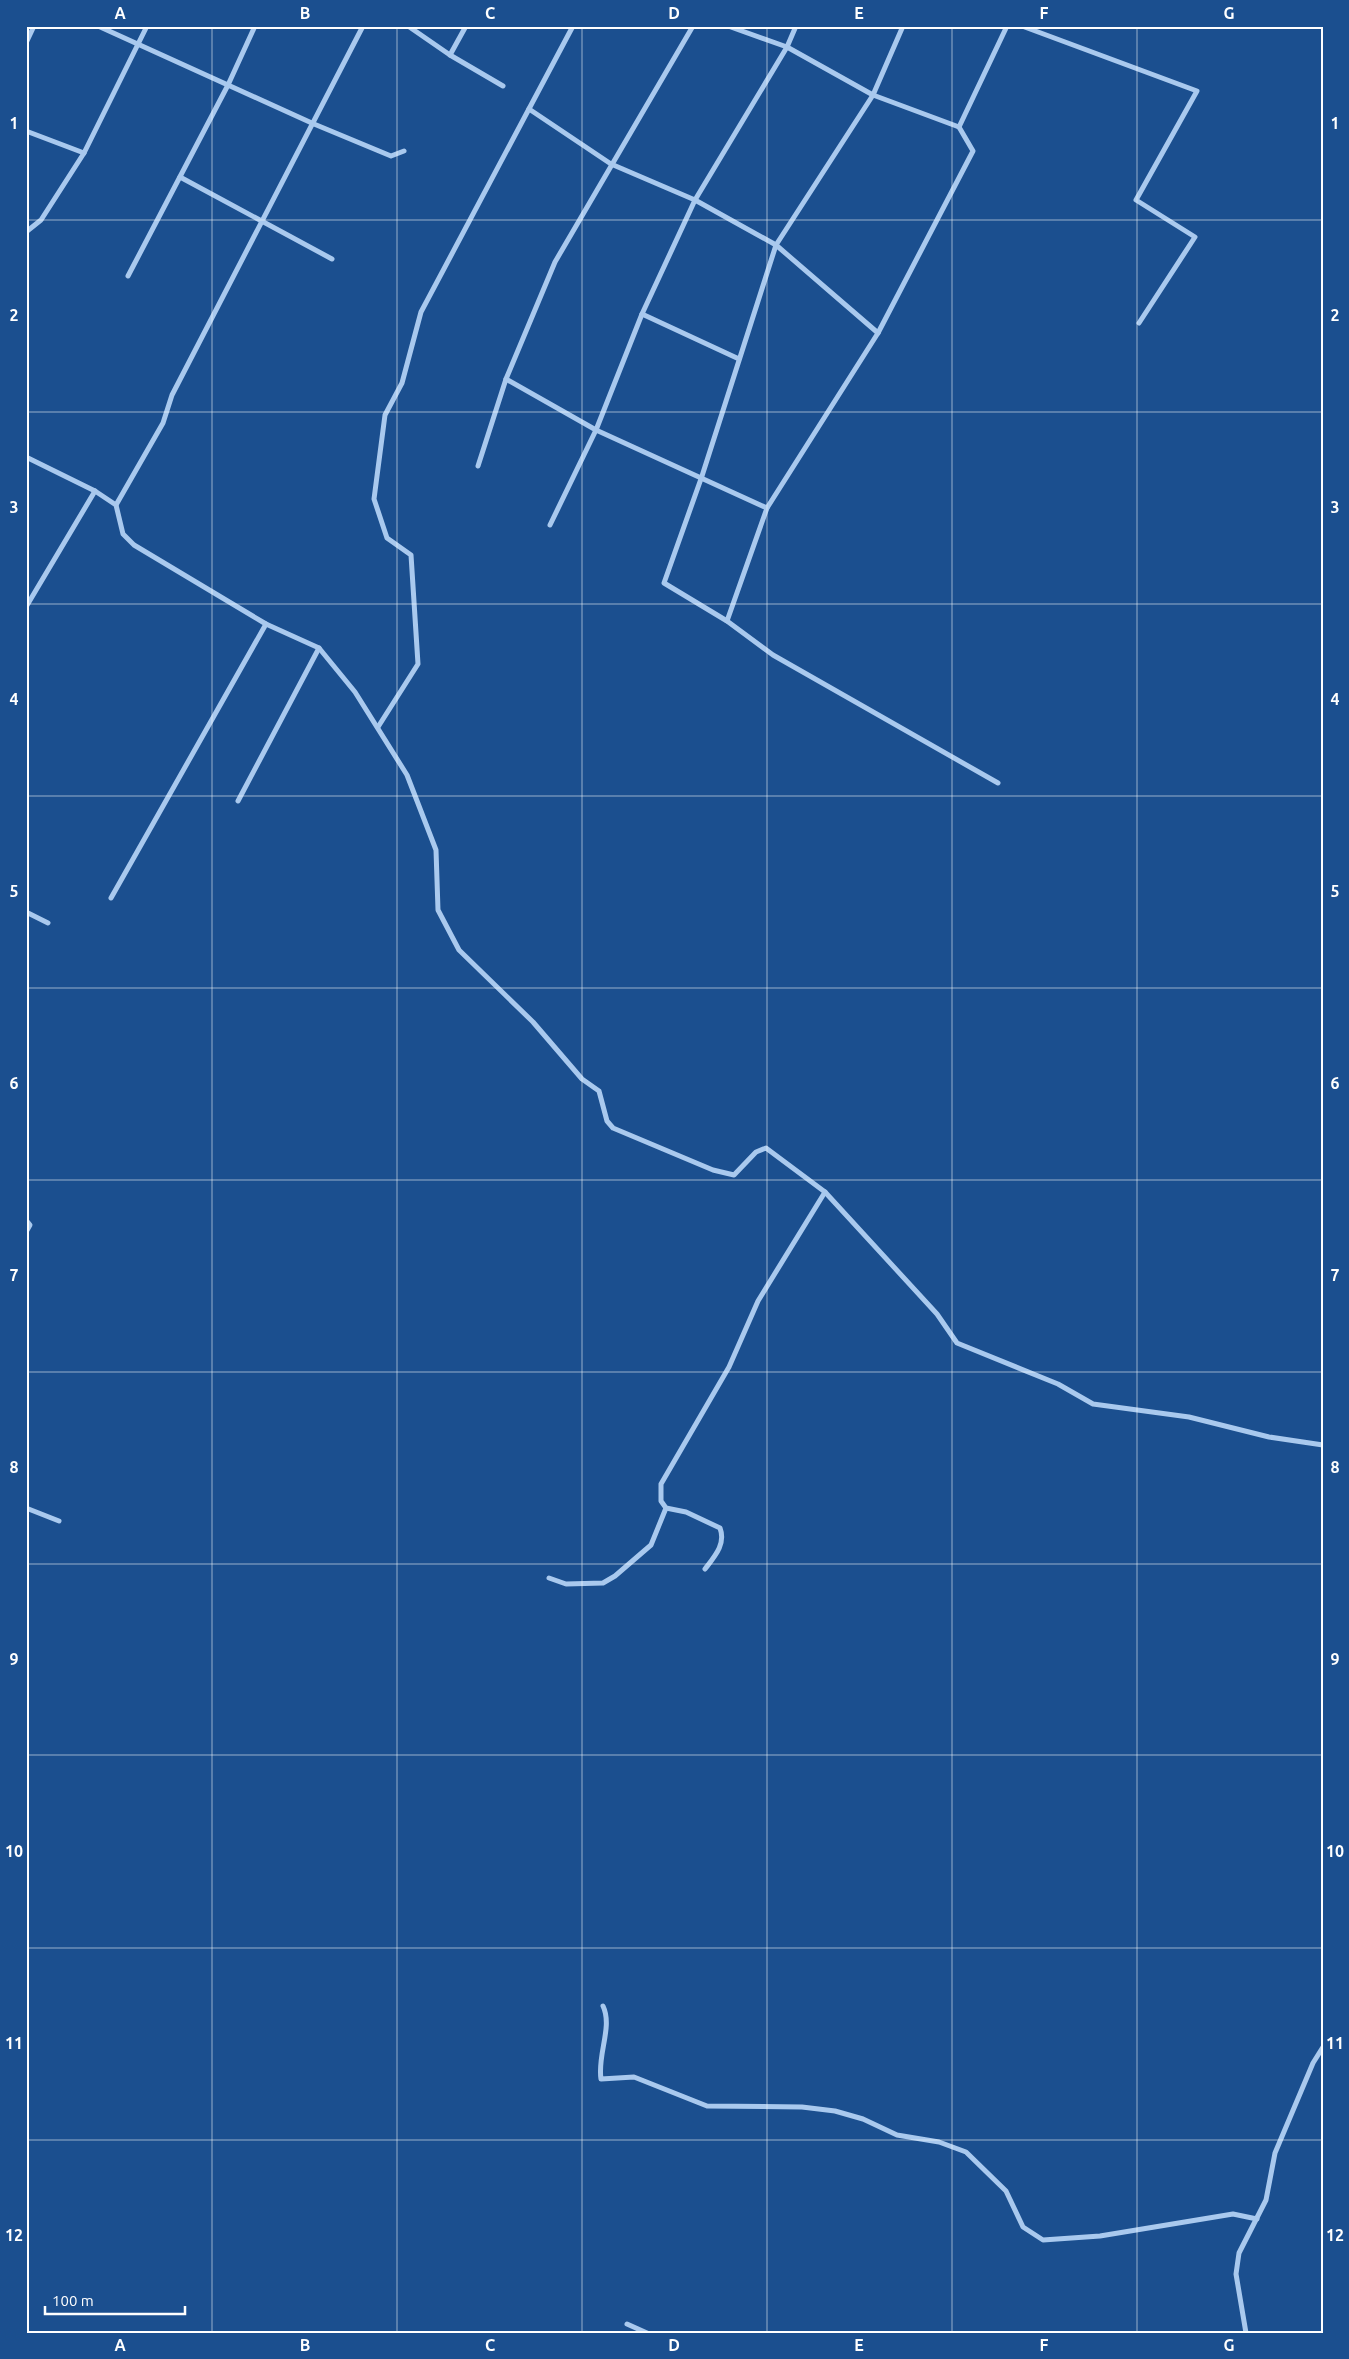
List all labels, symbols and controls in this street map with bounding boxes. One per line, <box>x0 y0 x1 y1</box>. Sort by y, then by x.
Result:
text: A <box>114 4 126 22</box>
text: B <box>300 4 310 22</box>
text: C <box>485 4 495 22</box>
text: D <box>668 4 680 22</box>
text: E <box>854 4 864 22</box>
text: F <box>1040 4 1049 22</box>
text: G <box>1223 4 1235 22</box>
text: 1 <box>9 114 19 132</box>
text: 1 <box>1330 114 1340 132</box>
text: 2 <box>9 306 19 324</box>
text: 2 <box>1330 306 1340 324</box>
text: 3 <box>9 498 19 516</box>
text: 3 <box>1330 498 1340 516</box>
text: 4 <box>9 690 19 708</box>
text: 4 <box>1330 690 1340 708</box>
text: 5 <box>9 882 19 900</box>
text: 5 <box>1330 882 1340 900</box>
text: 6 <box>9 1074 19 1092</box>
text: 6 <box>1330 1074 1340 1092</box>
text: 7 <box>9 1266 19 1284</box>
text: 7 <box>1330 1266 1340 1284</box>
text: 8 <box>9 1458 19 1476</box>
text: 8 <box>1330 1458 1340 1476</box>
text: 9 <box>9 1650 19 1668</box>
text: 9 <box>1330 1650 1340 1668</box>
text: 10 <box>5 1842 23 1860</box>
text: 10 <box>1326 1842 1344 1860</box>
text: 11 <box>5 2034 23 2052</box>
text: 11 <box>1326 2034 1344 2052</box>
text: 12 <box>5 2226 23 2244</box>
text: 12 <box>1326 2226 1344 2244</box>
scale bar <box>45 2284 185 2316</box>
text: 100 m <box>52 2292 94 2309</box>
text: A <box>114 2336 126 2354</box>
text: B <box>300 2336 310 2354</box>
text: C <box>485 2336 495 2354</box>
text: D <box>668 2336 680 2354</box>
text: E <box>854 2336 864 2354</box>
text: F <box>1040 2336 1049 2354</box>
text: G <box>1223 2336 1235 2354</box>

